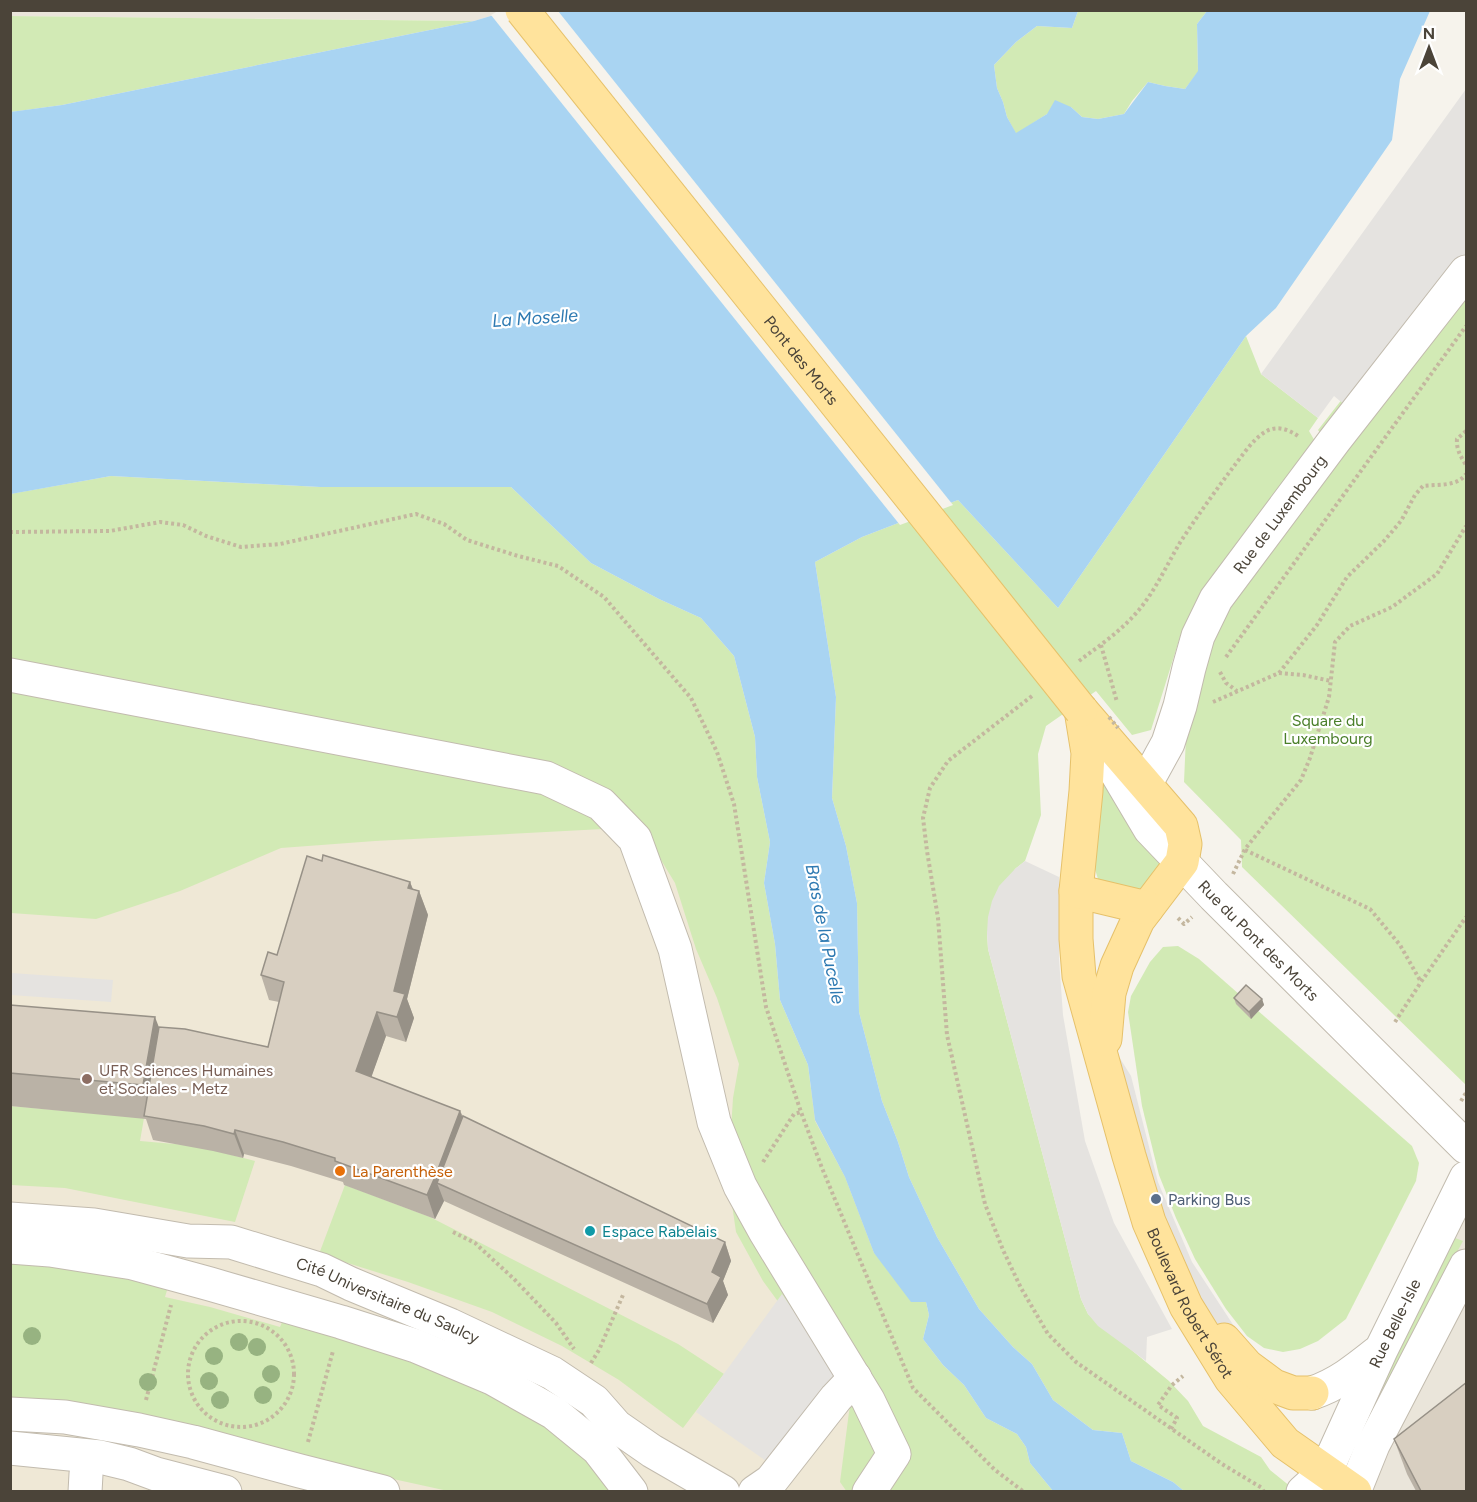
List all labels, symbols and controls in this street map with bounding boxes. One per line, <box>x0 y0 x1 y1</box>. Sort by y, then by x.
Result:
north arrow <box>1399 18 1459 78</box>
text: N <box>1423 24 1435 43</box>
water label: La Moselle <box>491 304 579 332</box>
street label: Pont des Morts <box>760 312 843 408</box>
street label: Rue de Luxembourg <box>1229 451 1330 577</box>
park label: Square du Luxembourg <box>1283 711 1373 748</box>
water label: Bras de la Pucelle <box>801 862 849 1006</box>
street label: Rue du Pont des Morts <box>1194 876 1323 1005</box>
place label: UFR Sciences Humaines et Sociales - Metz <box>99 1061 273 1098</box>
marker: UFR Sciences Humaines et Sociales - Metz <box>80 1072 94 1086</box>
place label: La Parenthèse <box>352 1162 453 1181</box>
marker: La Parenthèse <box>333 1164 347 1178</box>
place label: Parking Bus <box>1168 1190 1251 1209</box>
marker: Parking Bus <box>1149 1192 1163 1206</box>
place label: Espace Rabelais <box>602 1222 717 1241</box>
marker: Espace Rabelais <box>583 1224 597 1238</box>
street label: Boulevard Robert Sérot <box>1143 1225 1238 1382</box>
street label: Cité Universitaire du Saulcy <box>294 1253 483 1347</box>
street label: Rue Belle-Isle <box>1365 1275 1424 1371</box>

